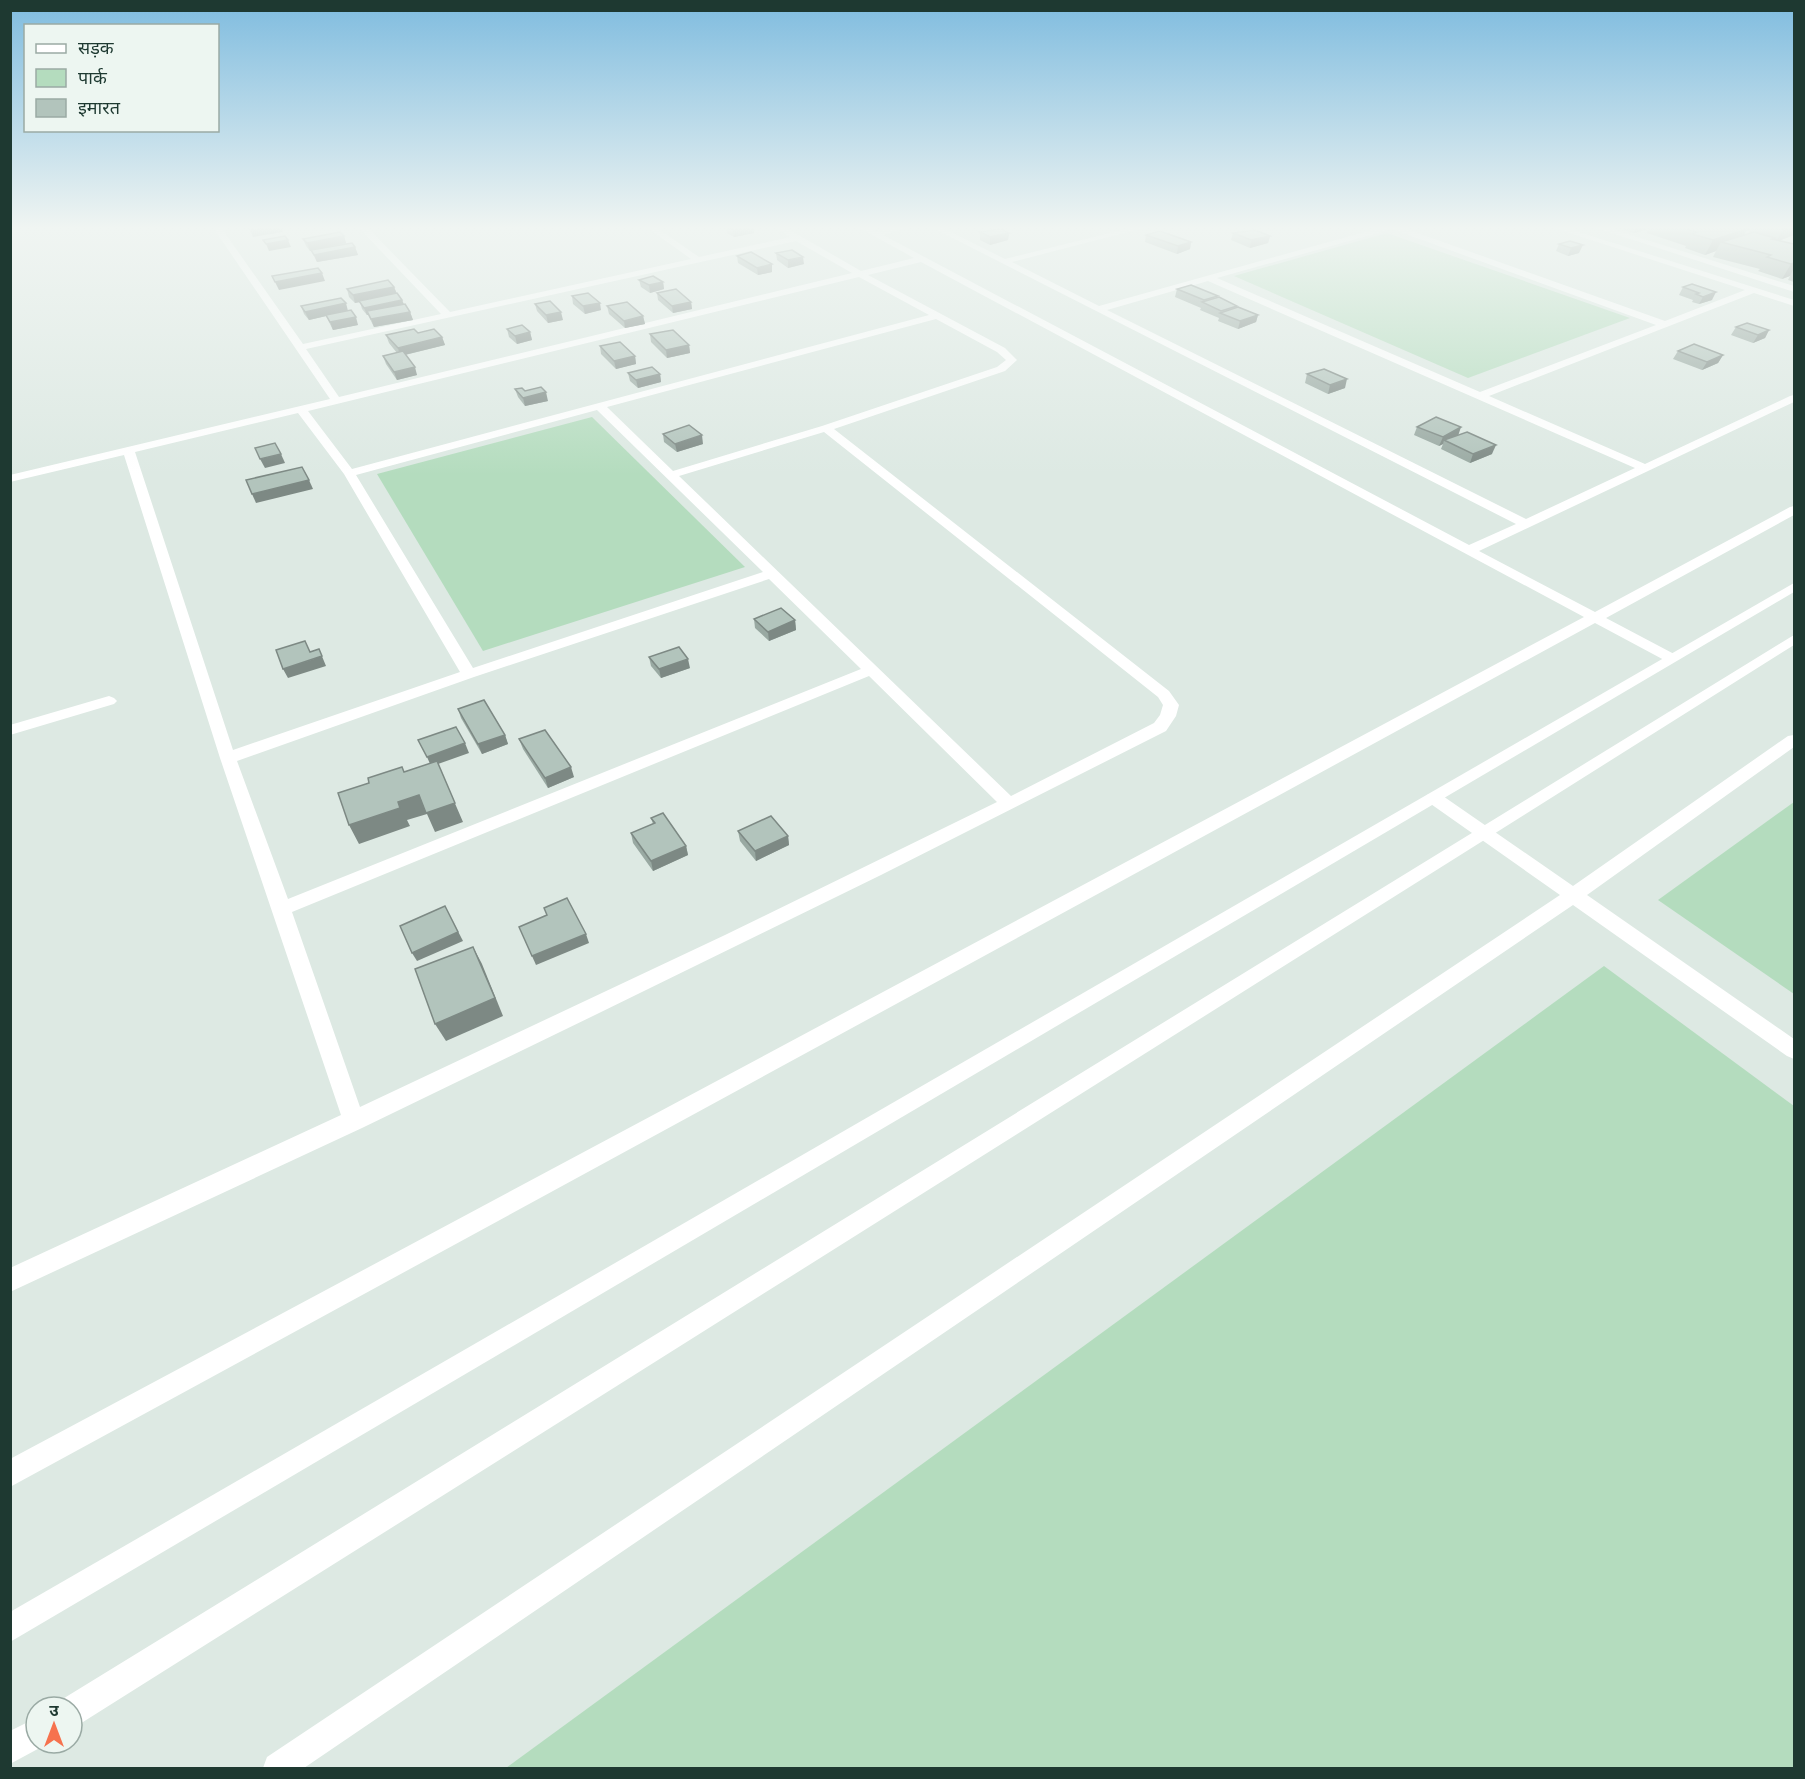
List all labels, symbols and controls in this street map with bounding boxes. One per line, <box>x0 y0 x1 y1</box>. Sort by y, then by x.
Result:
legend <box>24 24 219 132</box>
text: सड़क <box>78 37 115 58</box>
text: पार्क <box>78 67 108 88</box>
text: इमारत <box>78 97 121 118</box>
north arrow <box>24 1695 84 1755</box>
text: उ <box>49 1701 59 1720</box>

